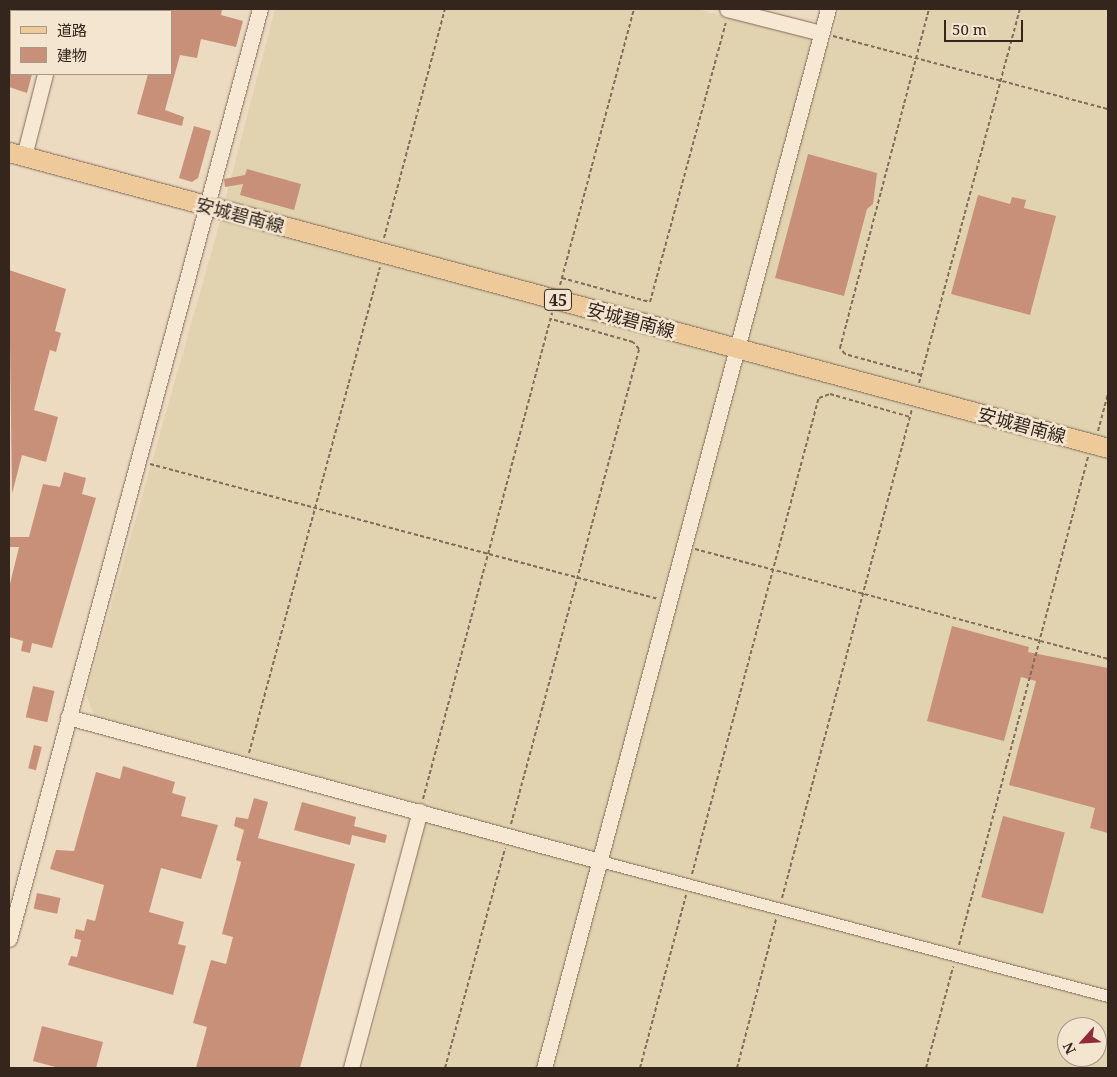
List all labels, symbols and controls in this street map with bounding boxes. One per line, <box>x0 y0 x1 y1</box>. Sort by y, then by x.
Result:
legend <box>10 10 172 75</box>
scale bar <box>947 10 1026 42</box>
text: 50 m <box>952 19 987 39</box>
text: 道路 <box>57 20 87 40</box>
text: 建物 <box>57 45 87 65</box>
street label: 安城碧南線 <box>194 193 286 237</box>
road number: 45 <box>543 286 573 314</box>
street label: 安城碧南線 <box>585 298 677 342</box>
street label: 安城碧南線 <box>976 403 1068 447</box>
north arrow <box>1057 1017 1107 1067</box>
text: N <box>1058 1039 1080 1057</box>

